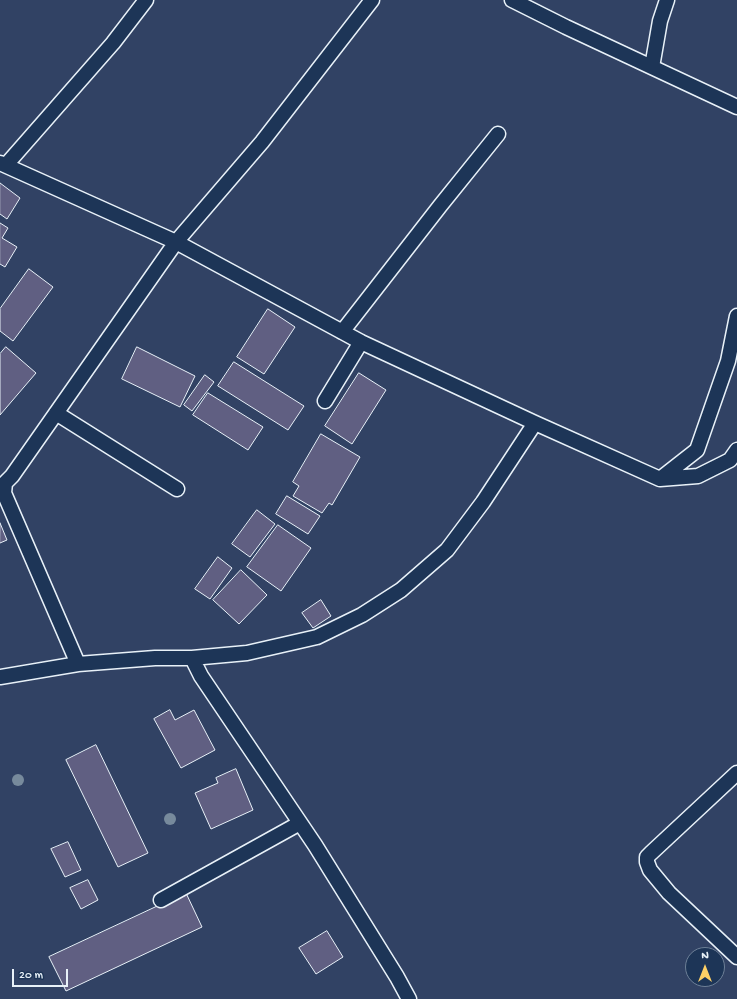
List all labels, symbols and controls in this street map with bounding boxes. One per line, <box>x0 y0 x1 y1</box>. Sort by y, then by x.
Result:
north arrow <box>685 947 725 987</box>
text: N <box>701 950 709 962</box>
scale bar <box>14 961 70 987</box>
text: 20 m <box>19 969 43 983</box>

